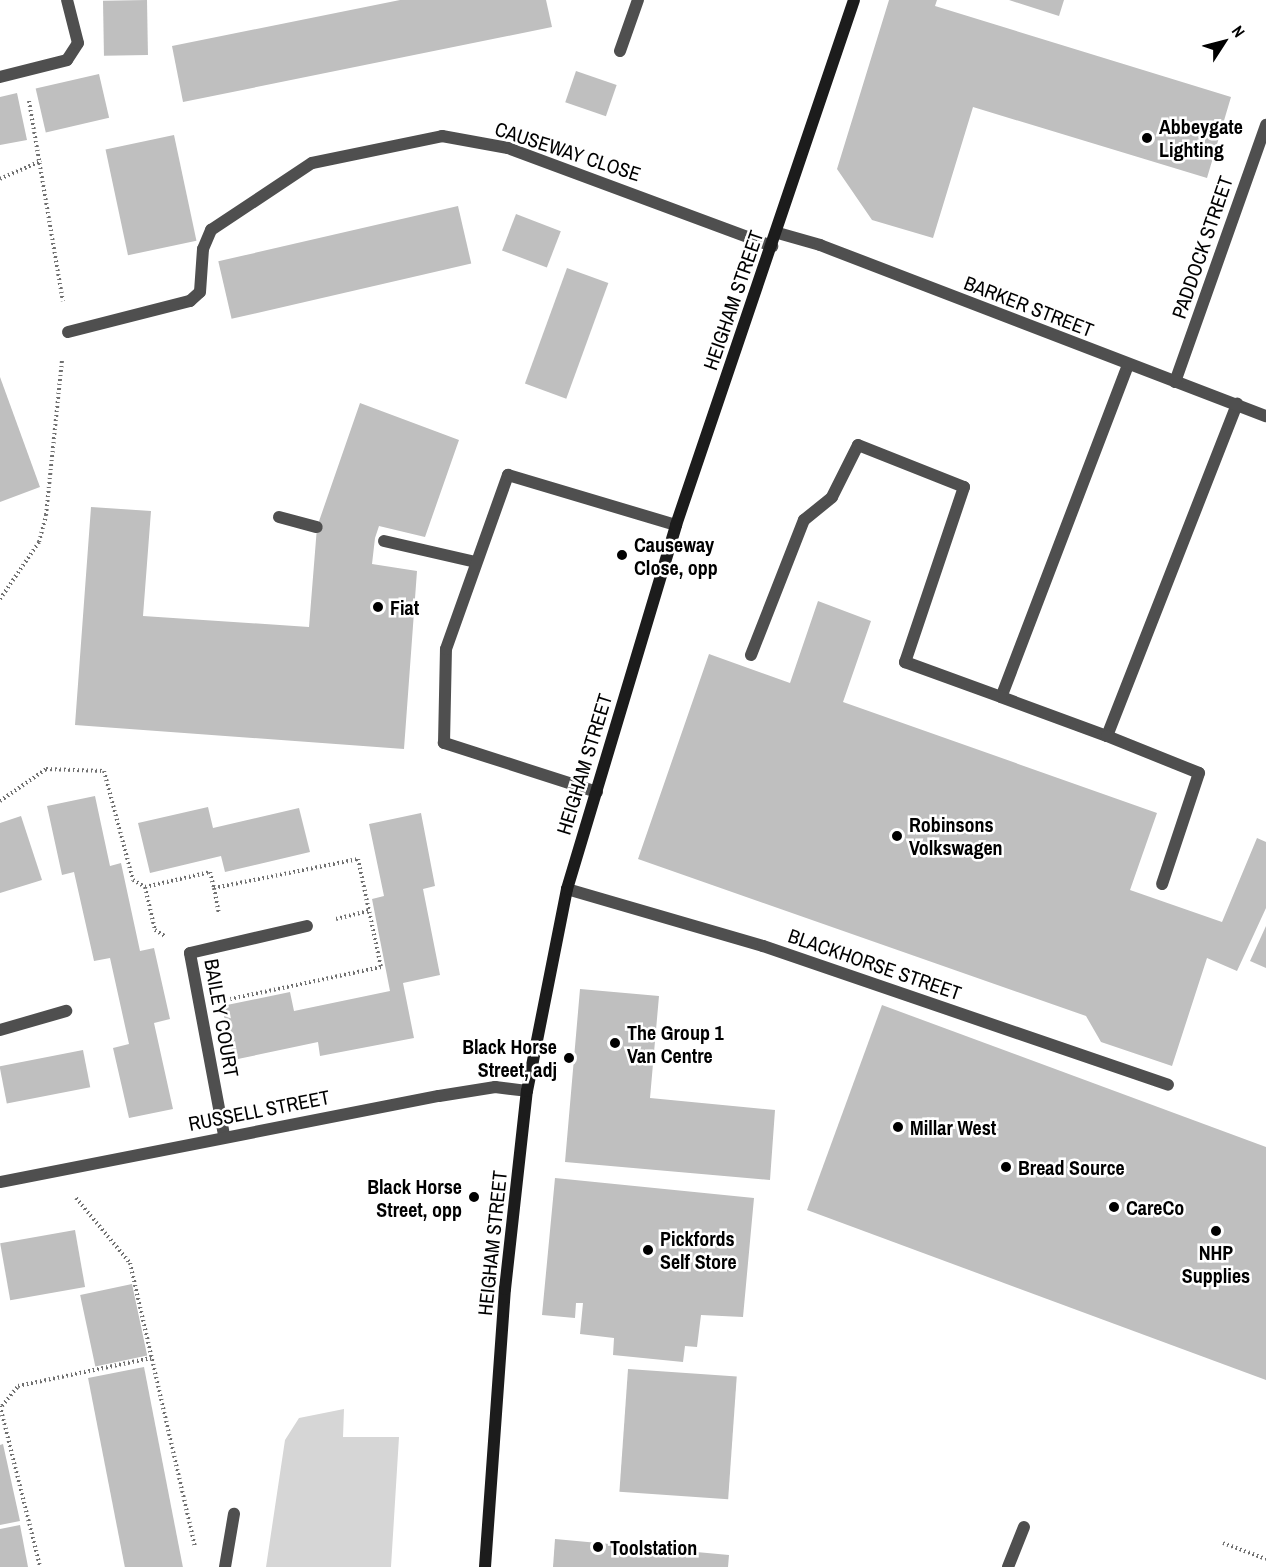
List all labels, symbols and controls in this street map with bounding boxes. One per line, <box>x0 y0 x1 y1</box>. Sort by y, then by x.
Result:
north arrow <box>1194 12 1254 72</box>
text: N <box>1227 21 1250 42</box>
place label: Abbeygate Lighting <box>1159 114 1243 161</box>
street label: CAUSEWAY CLOSE <box>492 116 644 186</box>
marker: Abbeygate Lighting <box>1140 131 1154 145</box>
street label: PADDOCK STREET <box>1166 173 1238 321</box>
street label: HEIGHAM STREET <box>698 227 768 373</box>
street label: BARKER STREET <box>961 270 1097 342</box>
place label: Causeway Close, opp <box>634 532 718 579</box>
marker: Causeway Close, opp <box>615 548 629 562</box>
place label: Fiat <box>390 595 419 619</box>
marker: Fiat <box>371 600 385 614</box>
street label: HEIGHAM STREET <box>551 691 617 837</box>
place label: Robinsons Volkswagen <box>909 813 1003 860</box>
marker: Robinsons Volkswagen <box>890 829 904 843</box>
street label: BLACKHORSE STREET <box>785 923 965 1005</box>
street label: BAILEY COURT <box>200 957 244 1079</box>
place label: The Group 1 Van Centre <box>627 1020 724 1067</box>
place label: Black Horse Street, adj <box>462 1034 557 1081</box>
marker: The Group 1 Van Centre <box>608 1036 622 1050</box>
marker: Black Horse Street, adj <box>562 1051 576 1065</box>
street label: RUSSELL STREET <box>186 1084 332 1136</box>
place label: Millar West <box>910 1115 996 1139</box>
marker: Millar West <box>891 1120 905 1134</box>
place label: Bread Source <box>1018 1155 1125 1179</box>
marker: Bread Source <box>999 1160 1013 1174</box>
street label: HEIGHAM STREET <box>472 1169 512 1317</box>
place label: Black Horse Street, opp <box>367 1174 462 1221</box>
marker: Black Horse Street, opp <box>467 1190 481 1204</box>
place label: CareCo <box>1126 1195 1184 1219</box>
marker: CareCo <box>1107 1200 1121 1214</box>
marker: NHP Supplies <box>1209 1224 1223 1238</box>
place label: Pickfords Self Store <box>660 1226 737 1273</box>
place label: NHP Supplies <box>1182 1240 1250 1287</box>
marker: Pickfords Self Store <box>641 1243 655 1257</box>
place label: Toolstation <box>610 1535 697 1559</box>
marker: Toolstation <box>591 1540 605 1554</box>

